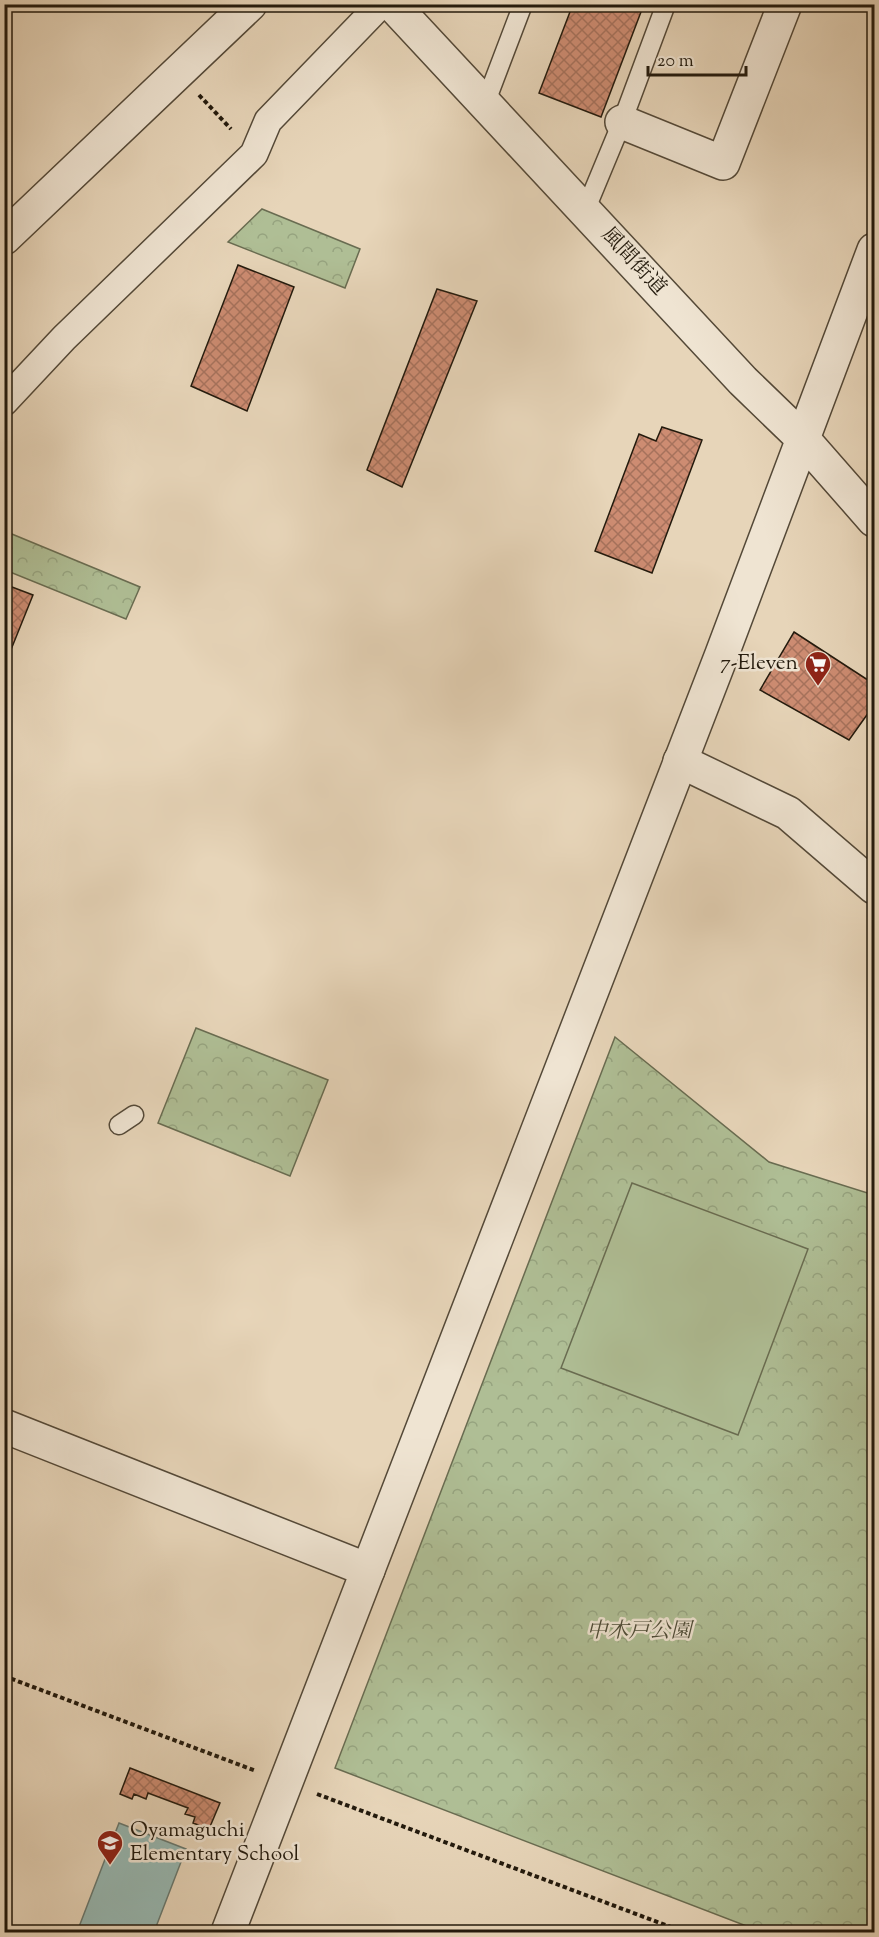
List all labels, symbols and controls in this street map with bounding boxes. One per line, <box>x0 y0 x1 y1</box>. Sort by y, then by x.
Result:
scale bar <box>648 39 746 77</box>
text: 20 m <box>657 49 694 75</box>
street label: 風間街道 <box>593 221 673 303</box>
place label: 7-Eleven <box>720 649 798 679</box>
supermarket icon: 7-Eleven <box>803 649 833 687</box>
park label: 中木戸公園 <box>587 1617 694 1647</box>
place label: Oyamaguchi Elementary School <box>130 1816 300 1870</box>
school or university icon: Oyamaguchi Elementary School <box>95 1828 125 1866</box>

